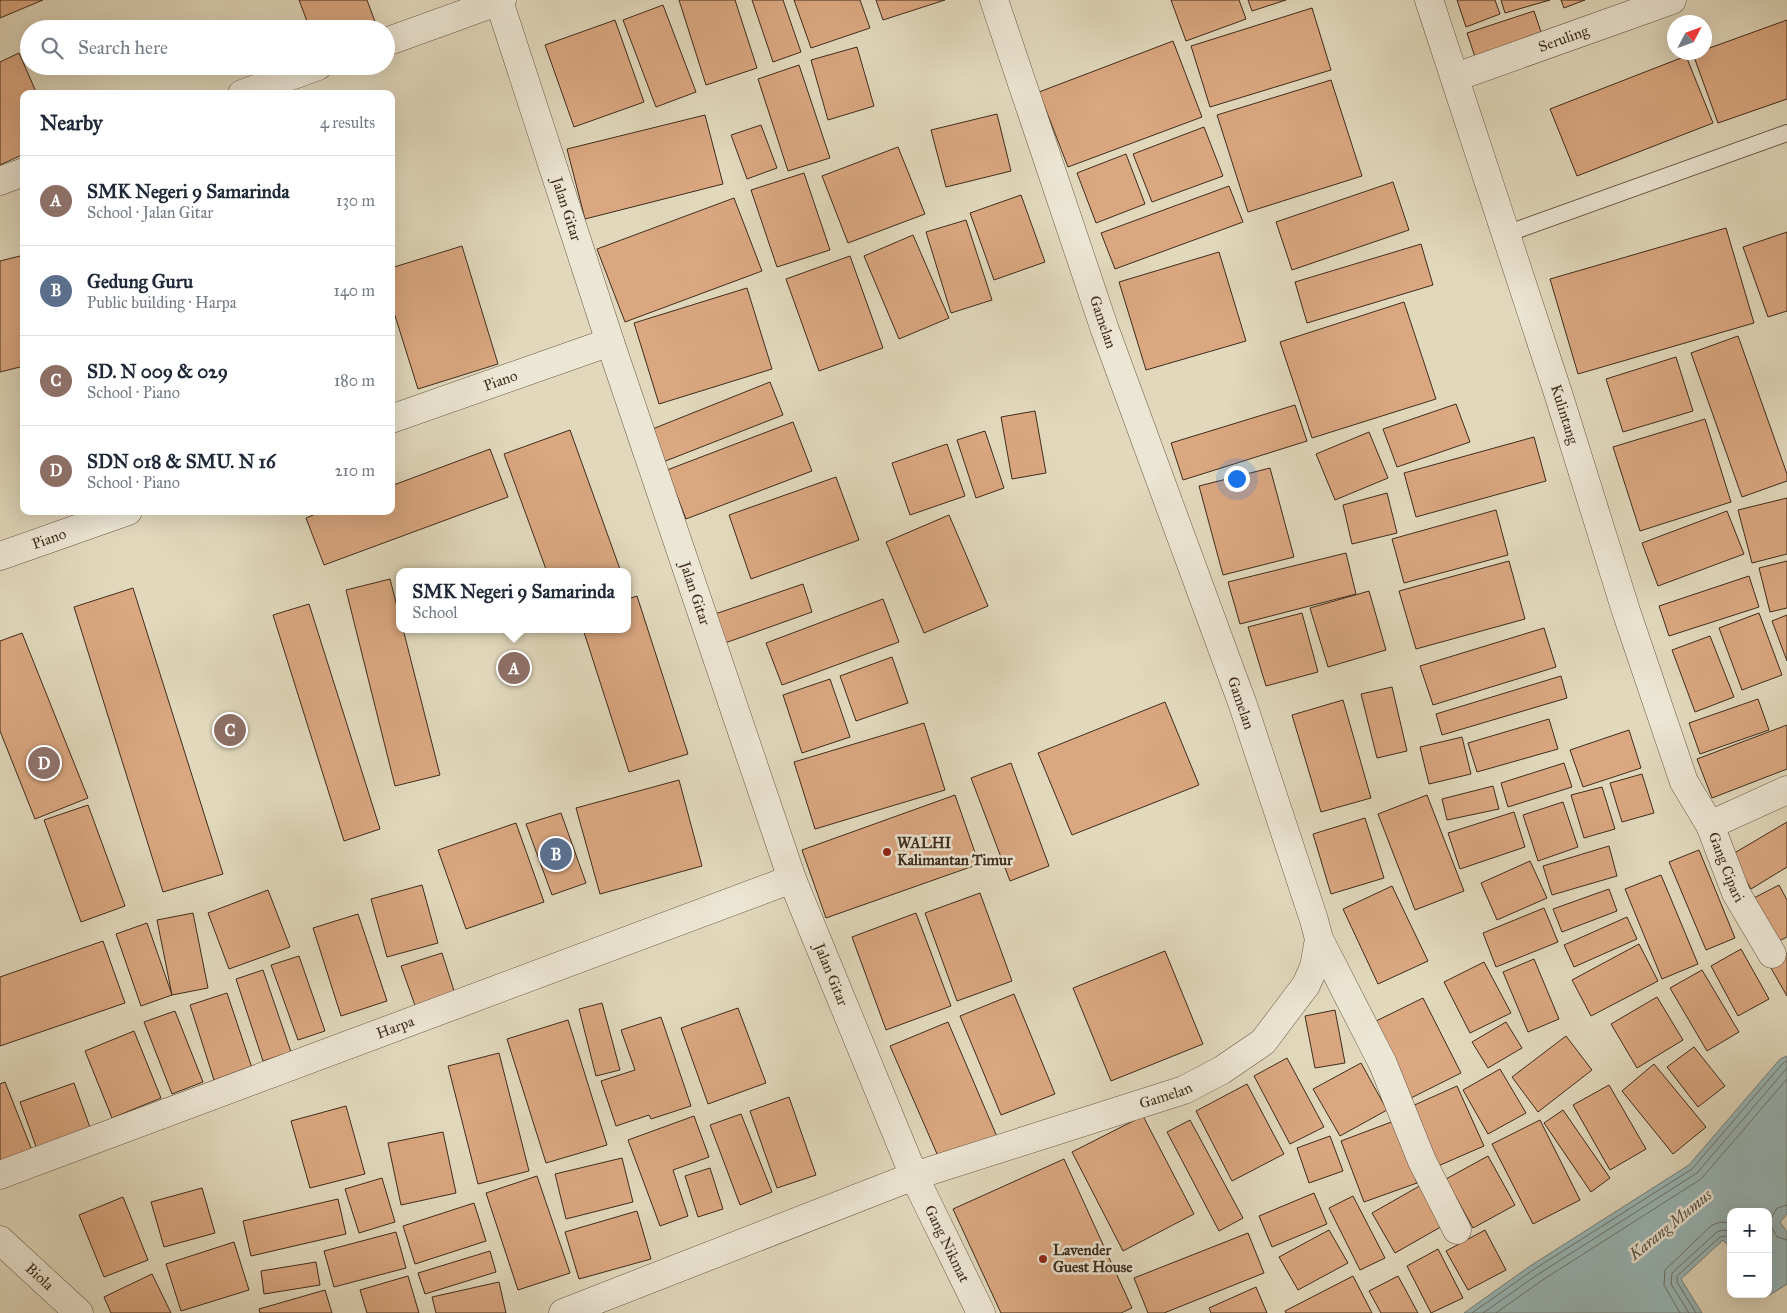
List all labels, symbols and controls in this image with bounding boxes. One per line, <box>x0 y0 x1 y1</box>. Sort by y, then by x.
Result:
north arrow <box>1667 15 1712 60</box>
search box <box>20 20 395 75</box>
street label: Seruling <box>1536 21 1592 56</box>
icon: search <box>38 34 66 62</box>
text: Search here <box>78 36 168 59</box>
text: Nearby <box>40 110 103 136</box>
text: 4 results <box>320 113 375 132</box>
street label: Jalan Gitar <box>546 173 586 244</box>
text: SMK Negeri 9 Samarinda <box>87 180 289 203</box>
text: A <box>51 191 61 210</box>
text: 130 m <box>336 191 375 210</box>
text: School · Jalan Gitar <box>87 203 213 222</box>
text: Gedung Guru <box>87 270 193 293</box>
text: B <box>51 281 61 300</box>
text: 140 m <box>334 281 375 300</box>
text: Public building · Harpa <box>87 293 236 312</box>
street label: Gamelan <box>1086 293 1120 351</box>
text: SD. N 009 & 029 <box>87 360 228 383</box>
street label: Piano <box>481 366 520 395</box>
text: C <box>51 371 61 390</box>
text: 180 m <box>334 371 375 390</box>
street label: Kulintang <box>1547 382 1583 447</box>
text: School · Piano <box>87 383 180 402</box>
text: SDN 018 & SMU. N 16 <box>87 450 276 473</box>
text: D <box>50 461 62 480</box>
text: 210 m <box>335 461 375 480</box>
your location <box>1224 466 1250 492</box>
text: School · Piano <box>87 473 180 492</box>
street label: Piano <box>30 524 69 553</box>
street label: Jalan Gitar <box>674 557 714 628</box>
popup <box>396 568 631 633</box>
text: SMK Negeri 9 Samarinda <box>412 580 615 603</box>
text: School <box>412 603 458 622</box>
pin: A <box>498 649 530 687</box>
street label: Gamelan <box>1224 674 1258 732</box>
pin: C <box>214 711 246 749</box>
pin: D <box>28 744 60 782</box>
street label: Gang Cipari <box>1705 830 1748 906</box>
place label: WALHI Kalimantan Timur <box>897 834 1013 869</box>
pin: B <box>540 835 572 873</box>
marker: WALHI Kalimantan Timur <box>881 846 893 858</box>
street label: Jalan Gitar <box>809 939 852 1009</box>
street label: Harpa <box>374 1012 417 1042</box>
street label: Gamelan <box>1137 1078 1195 1113</box>
water label: Karang Mumus <box>1624 1185 1716 1264</box>
street label: Gang Nikmat <box>921 1202 974 1286</box>
map controls <box>1727 1208 1772 1298</box>
button: + <box>1727 1208 1772 1253</box>
place label: Lavender Guest House <box>1053 1241 1133 1276</box>
marker: Lavender Guest House <box>1037 1253 1049 1265</box>
button: − <box>1727 1253 1772 1298</box>
street label: Biola <box>22 1259 58 1295</box>

